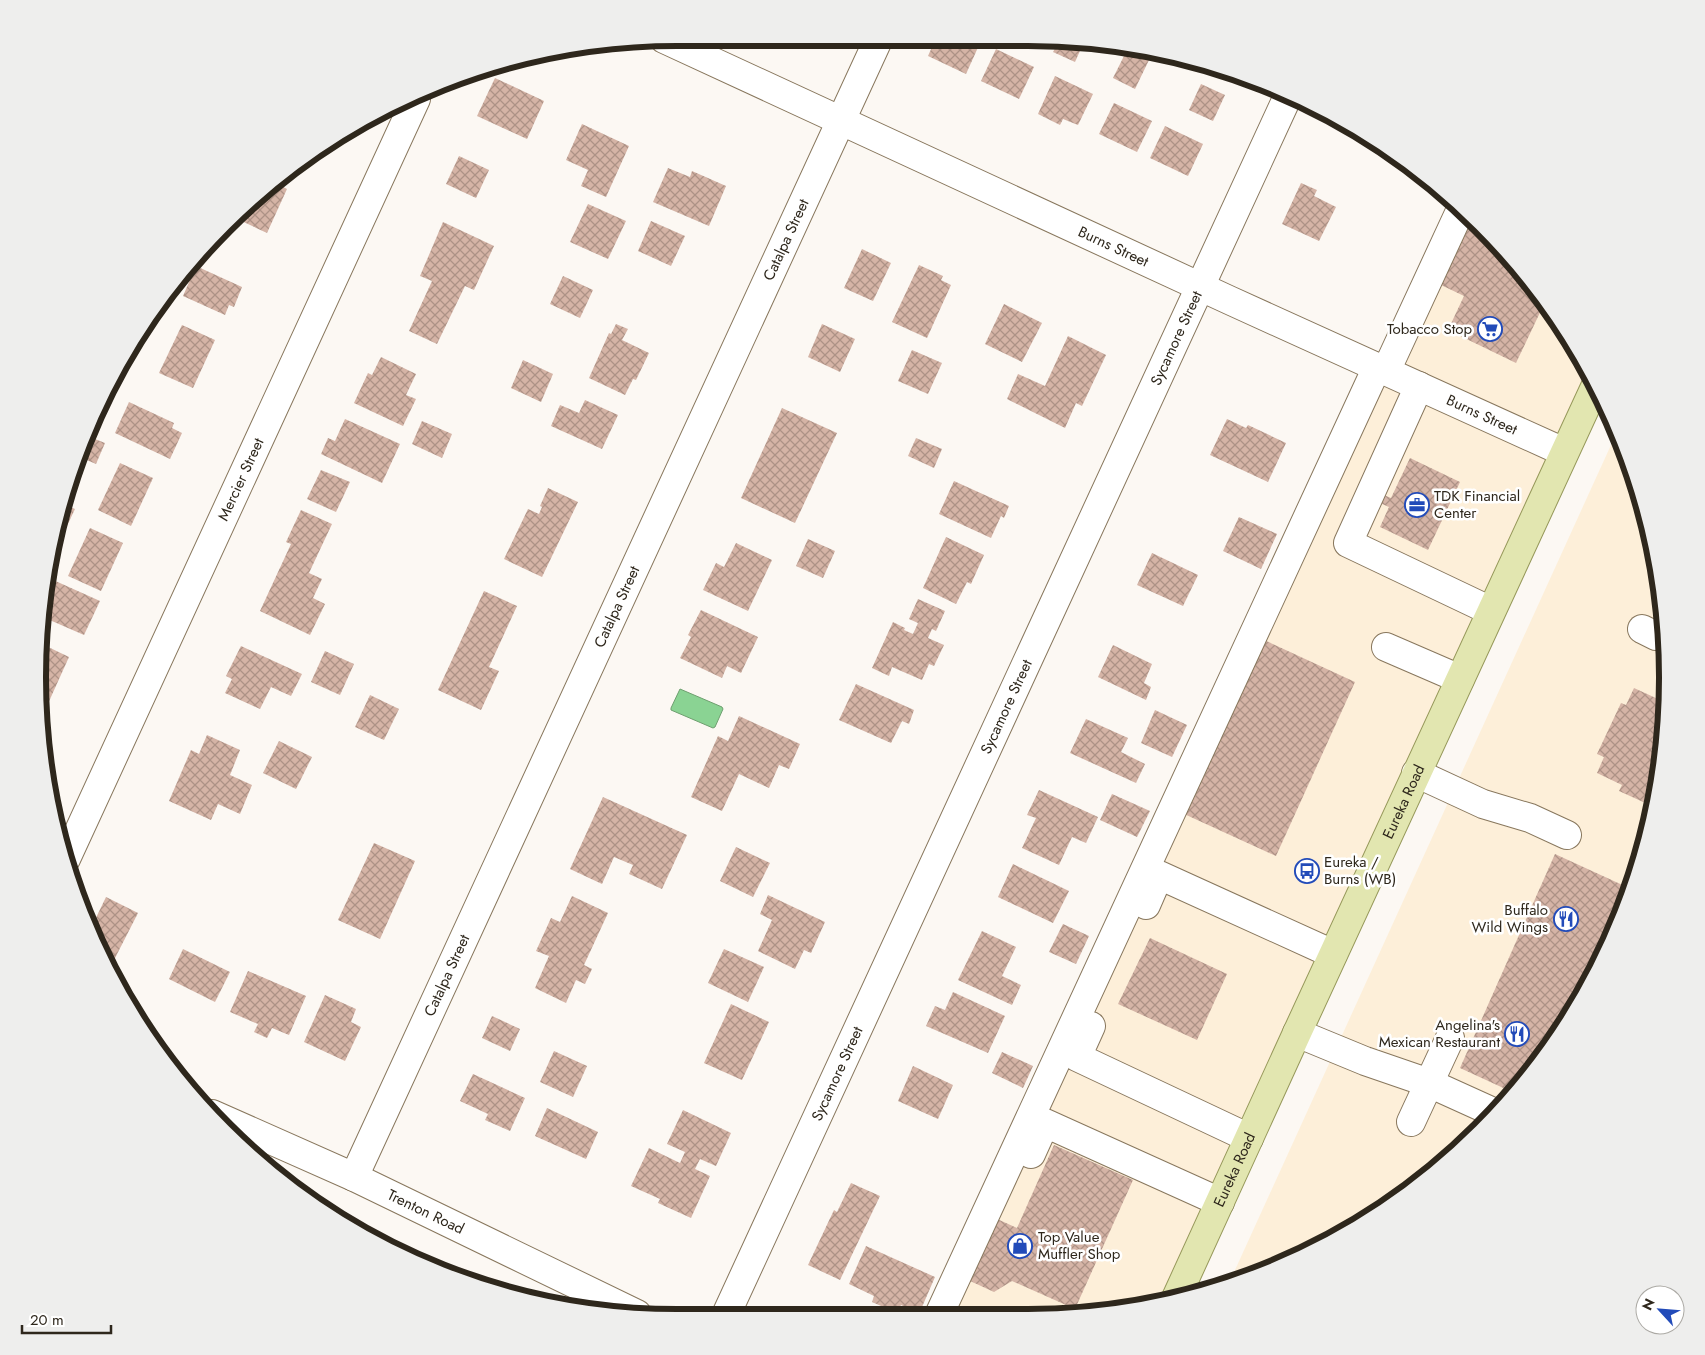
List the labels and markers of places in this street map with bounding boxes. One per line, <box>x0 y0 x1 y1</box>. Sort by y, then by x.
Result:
supermarket icon: Tobacco Stop <box>1477 316 1503 342</box>
place label: Tobacco Stop <box>1387 318 1472 340</box>
place label: TDK Financial Center <box>1434 485 1520 524</box>
office icon: TDK Financial Center <box>1404 492 1430 518</box>
place label: Eureka / Burns (WB) <box>1324 851 1396 890</box>
bus stop icon: Eureka / Burns (WB) <box>1294 858 1320 884</box>
place label: Buffalo Wild Wings <box>1472 899 1548 938</box>
restaurant icon: Buffalo Wild Wings <box>1553 906 1579 932</box>
place label: Angelina's Mexican Restaurant <box>1379 1014 1500 1053</box>
restaurant icon: Angelina's Mexican Restaurant <box>1504 1021 1530 1047</box>
place label: Top Value Muffler Shop <box>1038 1226 1121 1265</box>
shop icon: Top Value Muffler Shop <box>1007 1233 1033 1259</box>

